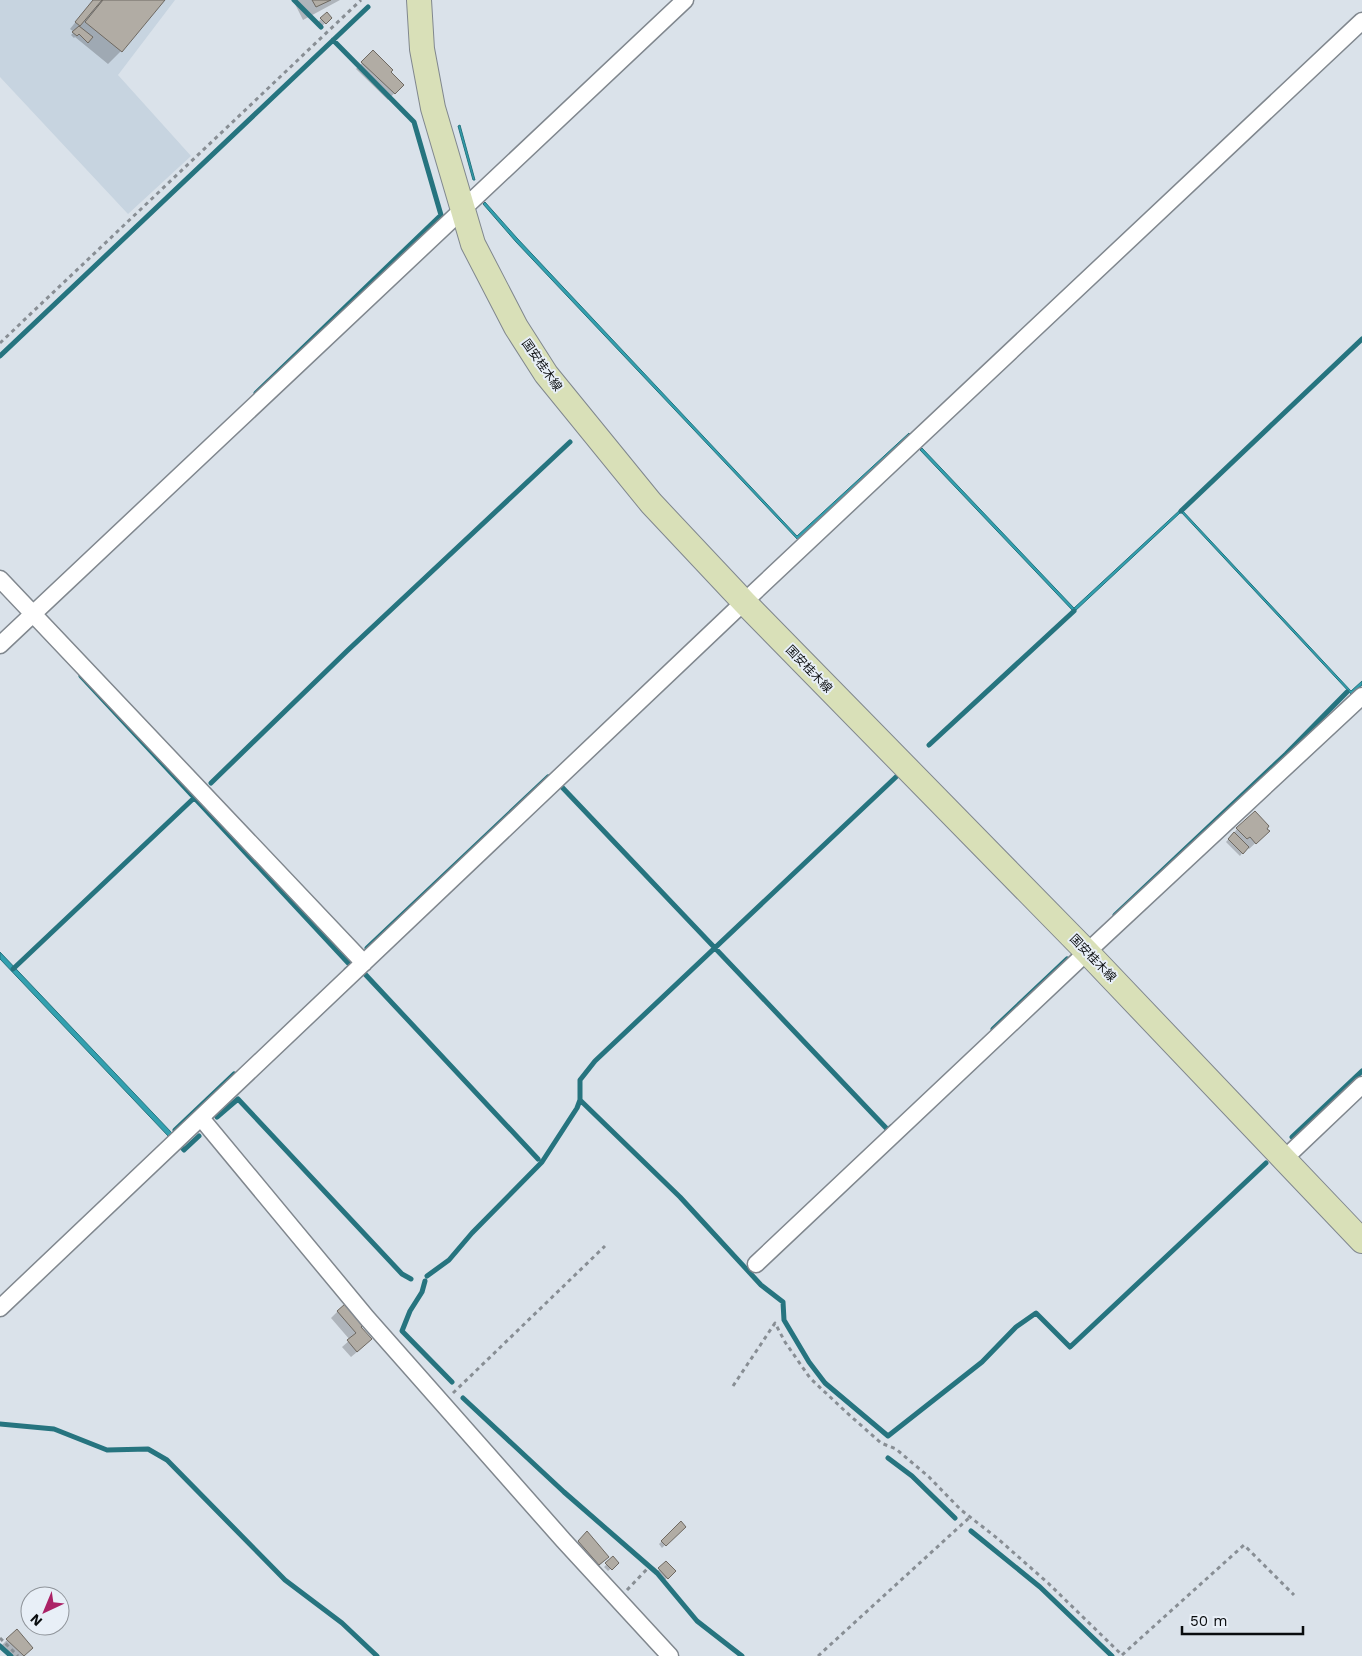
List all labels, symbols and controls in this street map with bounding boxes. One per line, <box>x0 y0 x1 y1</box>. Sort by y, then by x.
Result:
street label: 国安桂木線 <box>519 336 565 394</box>
street label: 国安桂木線 <box>783 643 835 695</box>
street label: 国安桂木線 <box>1067 932 1119 984</box>
north arrow <box>20 1586 70 1636</box>
scale bar <box>1182 1604 1303 1636</box>
text: N <box>27 1611 45 1630</box>
text: 50 m <box>1190 1612 1227 1630</box>

